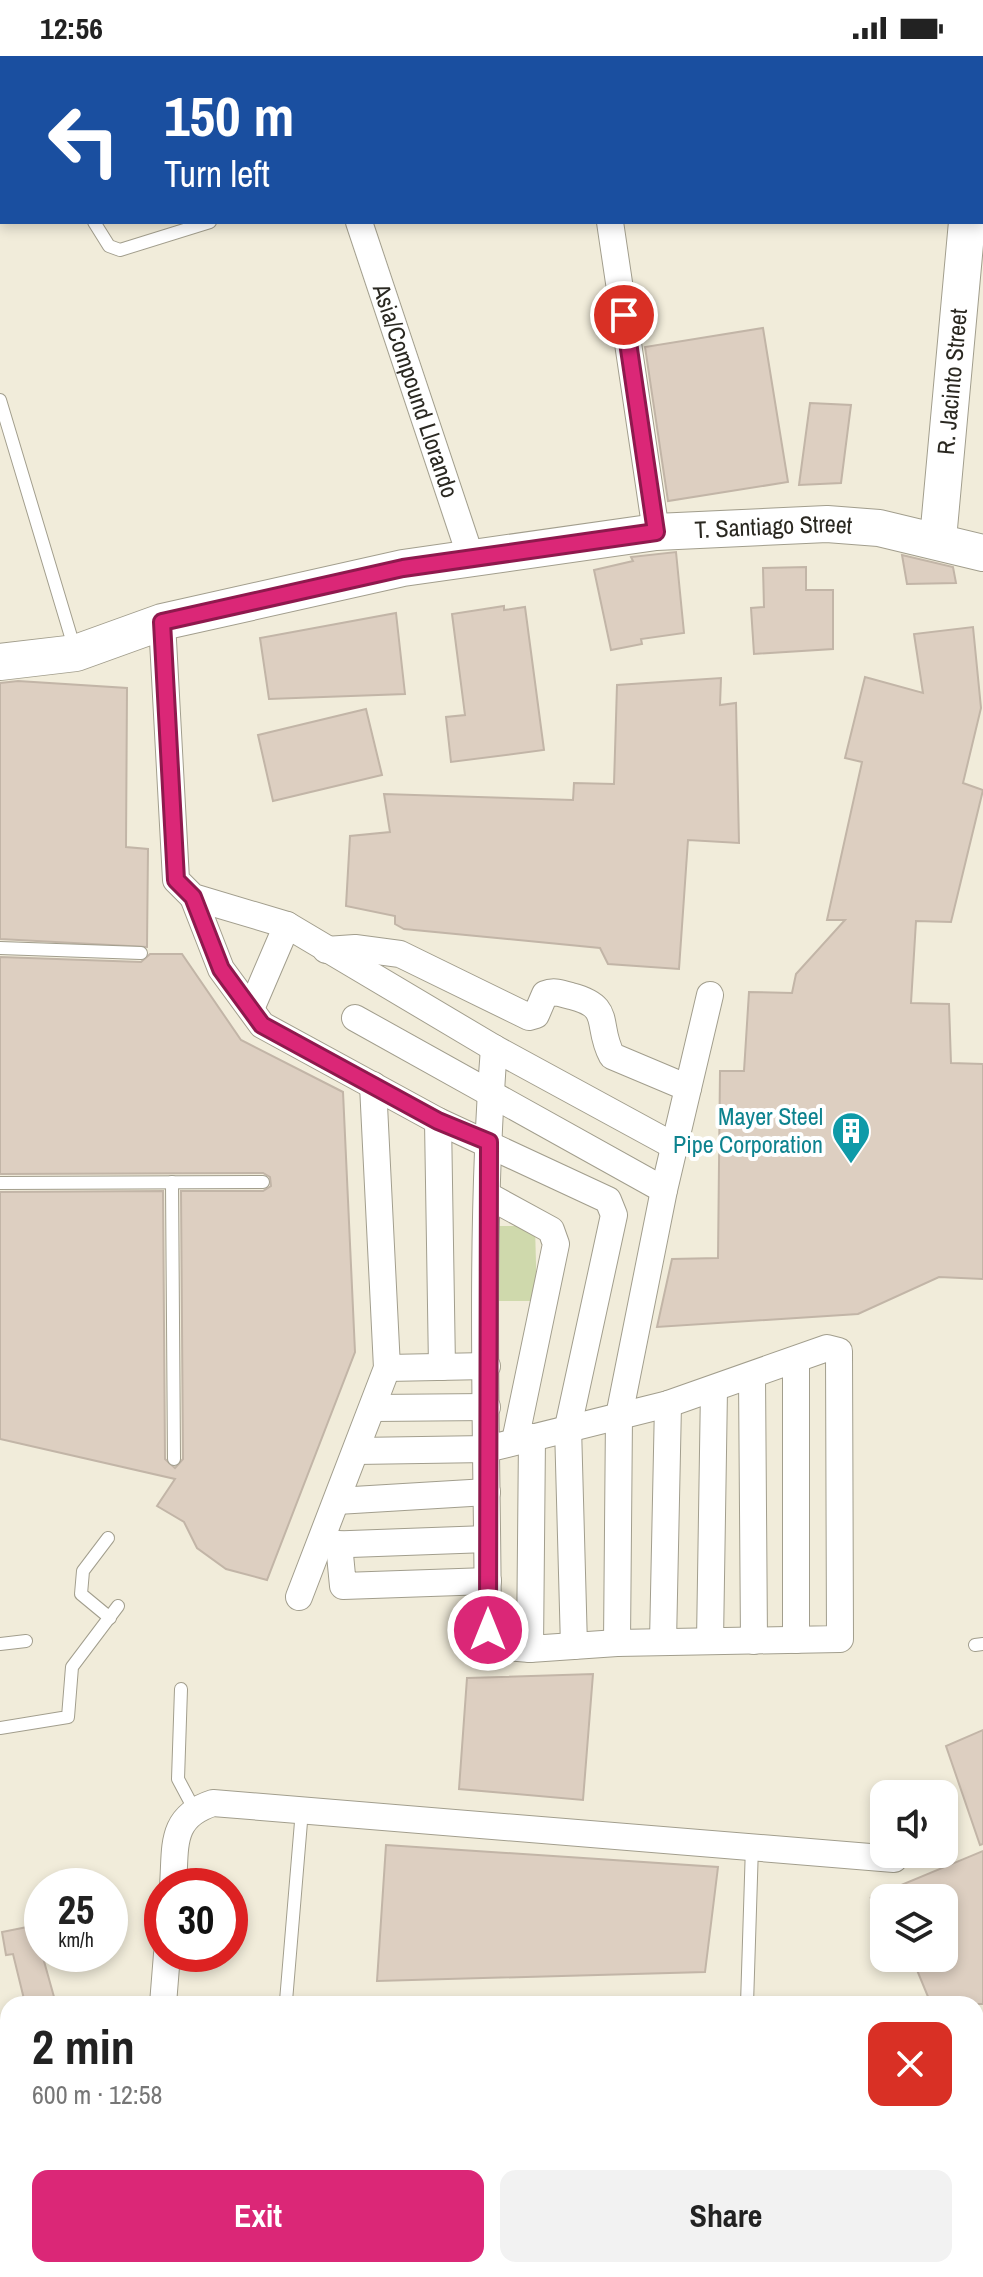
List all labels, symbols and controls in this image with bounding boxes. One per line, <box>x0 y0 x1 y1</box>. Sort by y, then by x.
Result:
text: 12:56 <box>40 8 103 48</box>
text: 150 m <box>164 78 294 153</box>
icon: left <box>32 88 136 192</box>
text: Turn left <box>164 150 270 198</box>
street label: Asia/Compound Llorando <box>365 279 467 502</box>
pin <box>590 281 658 349</box>
icon: arrive <box>602 293 646 337</box>
street label: R. Jacinto Street <box>929 307 974 456</box>
street label: T. Santiago Street <box>694 507 854 545</box>
place label: Mayer Steel Pipe Corporation <box>673 1100 823 1160</box>
building icon: Mayer Steel Pipe Corporation <box>830 1110 872 1165</box>
position arrow <box>446 1588 530 1672</box>
map controls <box>870 1780 958 1972</box>
button: sound <box>870 1780 958 1868</box>
speed limit sign: 30 <box>144 1868 248 1972</box>
text: 25 <box>58 1883 94 1936</box>
button: layers <box>870 1884 958 1972</box>
text: km/h <box>58 1926 94 1953</box>
text: 2 min <box>32 2014 135 2079</box>
button: close <box>868 2022 952 2106</box>
text: 600 m · 12:58 <box>32 2077 162 2112</box>
button: Exit <box>32 2170 484 2262</box>
button: Share <box>500 2170 952 2262</box>

